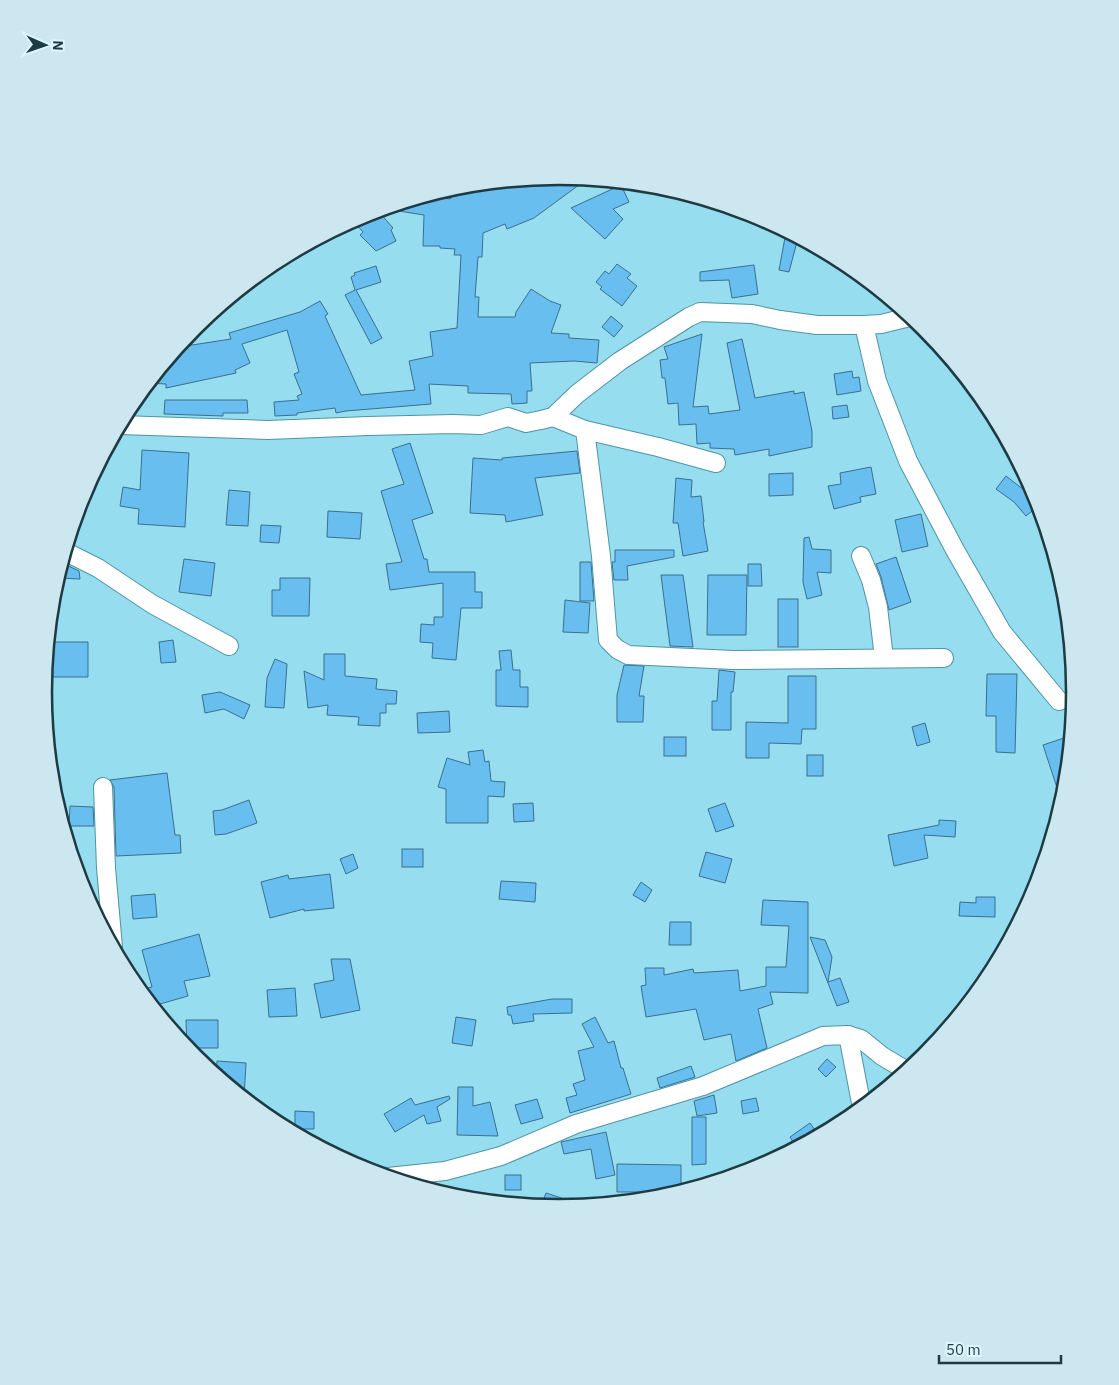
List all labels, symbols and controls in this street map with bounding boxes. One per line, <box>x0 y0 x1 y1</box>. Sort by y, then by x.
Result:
north arrow <box>20 20 70 70</box>
text: N <box>49 40 67 51</box>
scale bar <box>939 1332 1062 1364</box>
text: 50 m <box>946 1340 981 1359</box>

